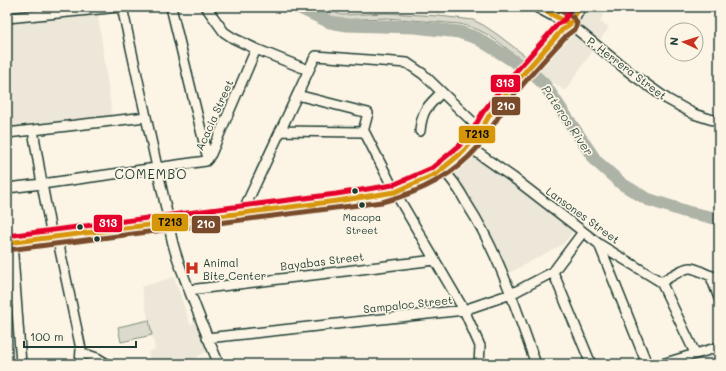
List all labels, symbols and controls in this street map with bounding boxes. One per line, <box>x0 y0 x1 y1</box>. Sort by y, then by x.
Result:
north arrow <box>664 22 704 62</box>
street label: P. Herrera Street <box>584 33 670 103</box>
text: N <box>666 37 681 46</box>
line badge: 313 <box>490 74 521 93</box>
text: 313 <box>496 75 514 90</box>
street label: Acacia Street <box>192 77 236 153</box>
water label: Pateros River <box>539 82 597 158</box>
line badge: 210 <box>491 96 521 116</box>
text: 210 <box>497 98 515 113</box>
line badge: T213 <box>458 125 496 144</box>
text: T213 <box>465 126 489 141</box>
district label: COMEMBO <box>114 165 188 182</box>
street label: Lansones Street <box>543 183 623 247</box>
unlabelled marker <box>350 186 360 196</box>
marker: Macopa Street <box>357 200 367 210</box>
place label: Macopa Street <box>343 210 381 237</box>
line badge: T213 <box>151 213 189 232</box>
line badge: 313 <box>93 214 123 233</box>
text: T213 <box>158 214 182 229</box>
text: 313 <box>99 215 117 230</box>
line badge: 210 <box>191 215 221 234</box>
text: 210 <box>197 216 215 231</box>
unlabelled marker <box>75 222 85 232</box>
unlabelled marker <box>92 234 102 244</box>
street label: Bayabas Street <box>279 248 365 274</box>
place label: Animal Bite Center <box>203 255 266 283</box>
hospital icon: Animal Bite Center <box>184 260 200 276</box>
street label: Sampaloc Street <box>363 292 454 316</box>
scale bar <box>24 323 136 349</box>
text: 100 m <box>30 328 64 344</box>

